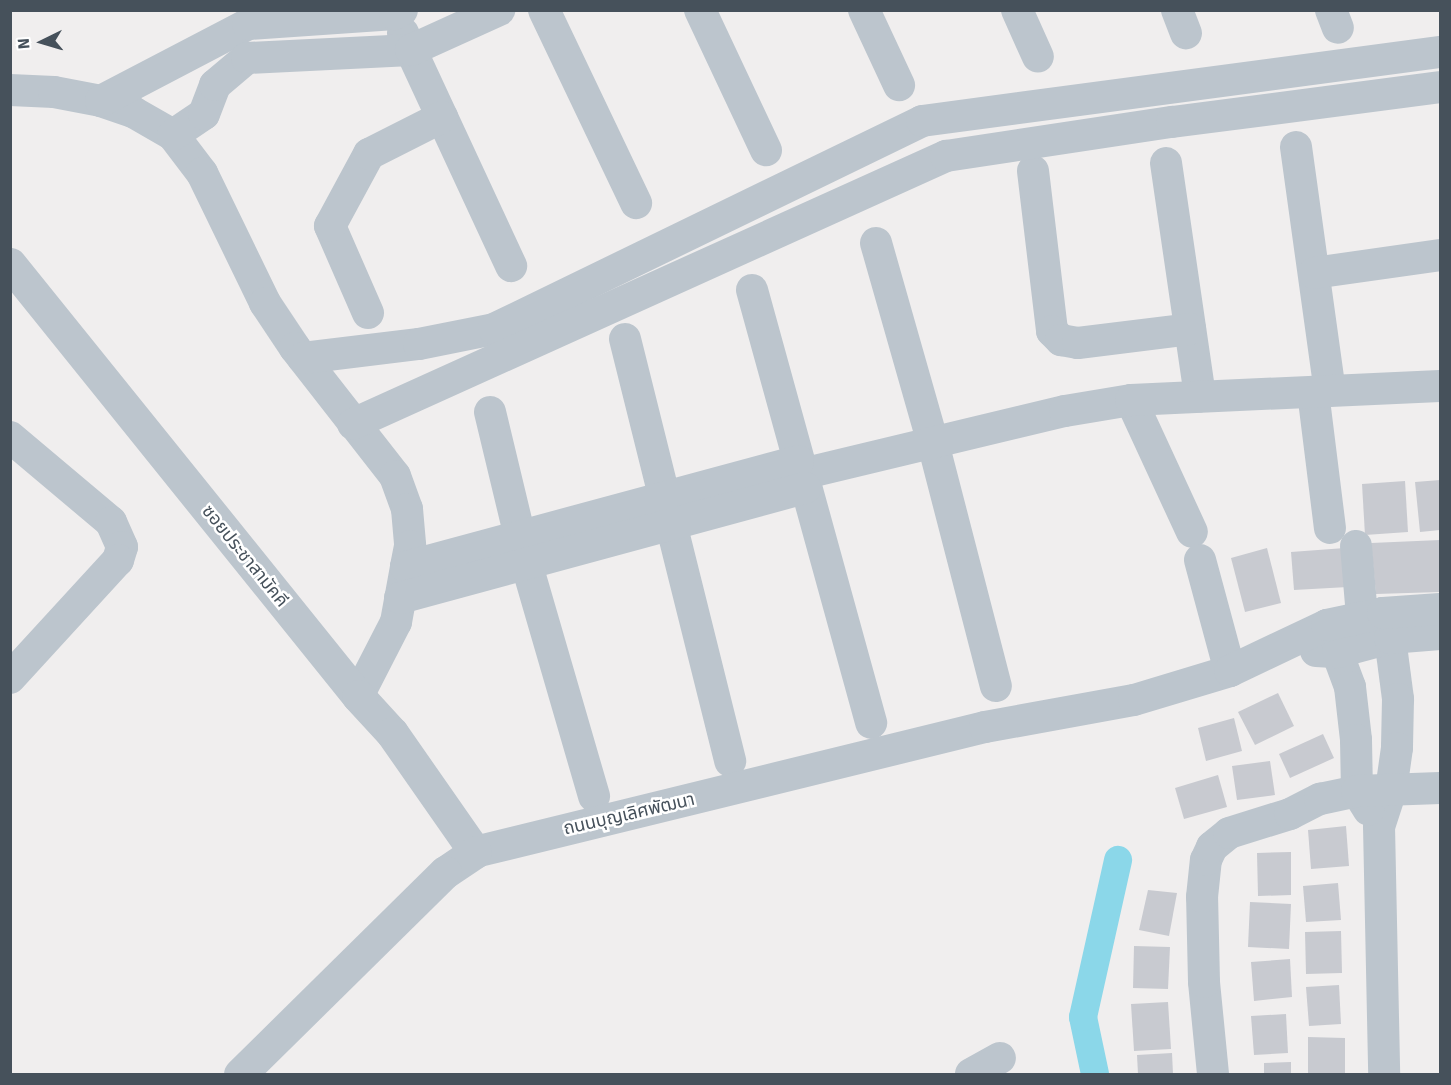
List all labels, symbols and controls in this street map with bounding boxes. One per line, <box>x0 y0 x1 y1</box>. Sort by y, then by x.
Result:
north arrow <box>12 12 72 72</box>
text: N <box>14 37 35 50</box>
street label: ซอยประชาสามัคคี <box>197 501 293 611</box>
street label: ถนนบุญเลิศพัฒนา <box>561 788 697 840</box>

